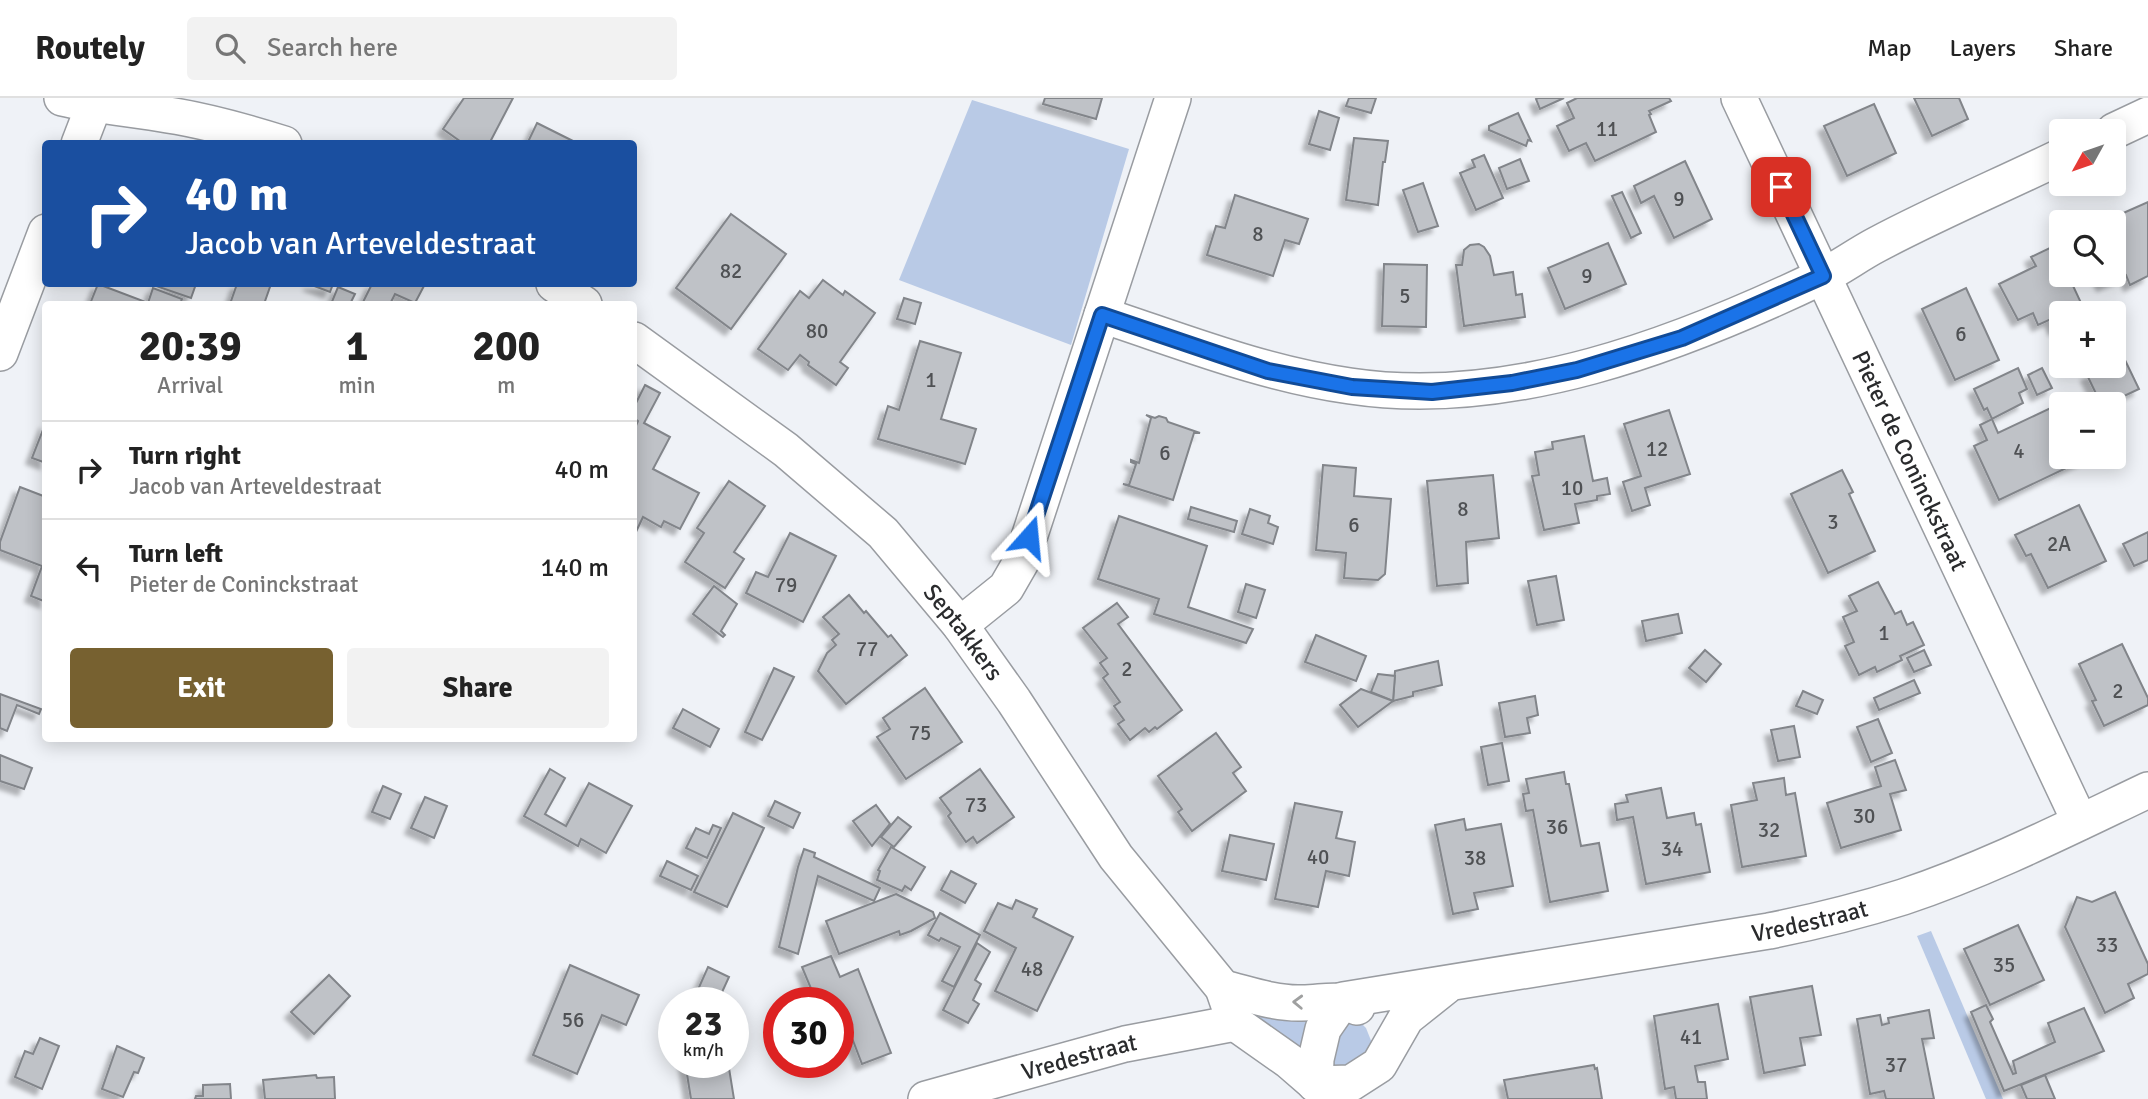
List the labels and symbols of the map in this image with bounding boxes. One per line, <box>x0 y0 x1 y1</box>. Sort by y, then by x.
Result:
house number: 11 <box>1596 116 1618 142</box>
north arrow <box>2049 119 2126 196</box>
pin <box>1751 157 1811 217</box>
house number: 9 <box>1673 186 1685 212</box>
house number: 8 <box>1252 221 1264 247</box>
house number: 82 <box>720 258 742 284</box>
house number: 9 <box>1581 263 1593 289</box>
house number: 5 <box>1399 283 1411 309</box>
house number: 80 <box>806 318 828 344</box>
house number: 6 <box>1955 321 1967 347</box>
street label: Pieter de Coninckstraat <box>1845 346 1974 576</box>
house number: 1 <box>925 367 937 393</box>
house number: 12 <box>1646 436 1668 462</box>
house number: 4 <box>2013 438 2025 464</box>
house number: 6 <box>1159 440 1171 466</box>
house number: 10 <box>1561 475 1583 501</box>
house number: 8 <box>1457 496 1469 522</box>
position arrow <box>992 500 1066 574</box>
house number: 3 <box>1827 509 1839 535</box>
house number: 6 <box>1348 512 1360 538</box>
house number: 2A <box>2047 531 2071 557</box>
house number: 79 <box>775 572 797 598</box>
street label: Septakkers <box>917 578 1010 686</box>
house number: 1 <box>1878 620 1890 646</box>
house number: 77 <box>856 636 878 662</box>
house number: 2 <box>1121 656 1133 682</box>
house number: 2 <box>2112 678 2124 704</box>
house number: 75 <box>909 720 931 746</box>
house number: 73 <box>965 792 987 818</box>
house number: 30 <box>1853 803 1875 829</box>
house number: 36 <box>1546 814 1568 840</box>
house number: 32 <box>1758 817 1780 843</box>
house number: 34 <box>1661 836 1683 862</box>
house number: 40 <box>1307 844 1329 870</box>
house number: 38 <box>1464 845 1486 871</box>
street label: Vredestraat <box>1749 893 1871 949</box>
house number: 33 <box>2096 932 2118 958</box>
house number: 35 <box>1993 952 2015 978</box>
house number: 48 <box>1021 956 1043 982</box>
speed limit sign: 30 <box>763 987 854 1078</box>
one-way arrow <box>1292 994 1303 1009</box>
house number: 56 <box>562 1007 584 1033</box>
house number: 41 <box>1680 1024 1702 1050</box>
street label: Vredestraat <box>1018 1027 1139 1087</box>
house number: 37 <box>1885 1052 1907 1078</box>

